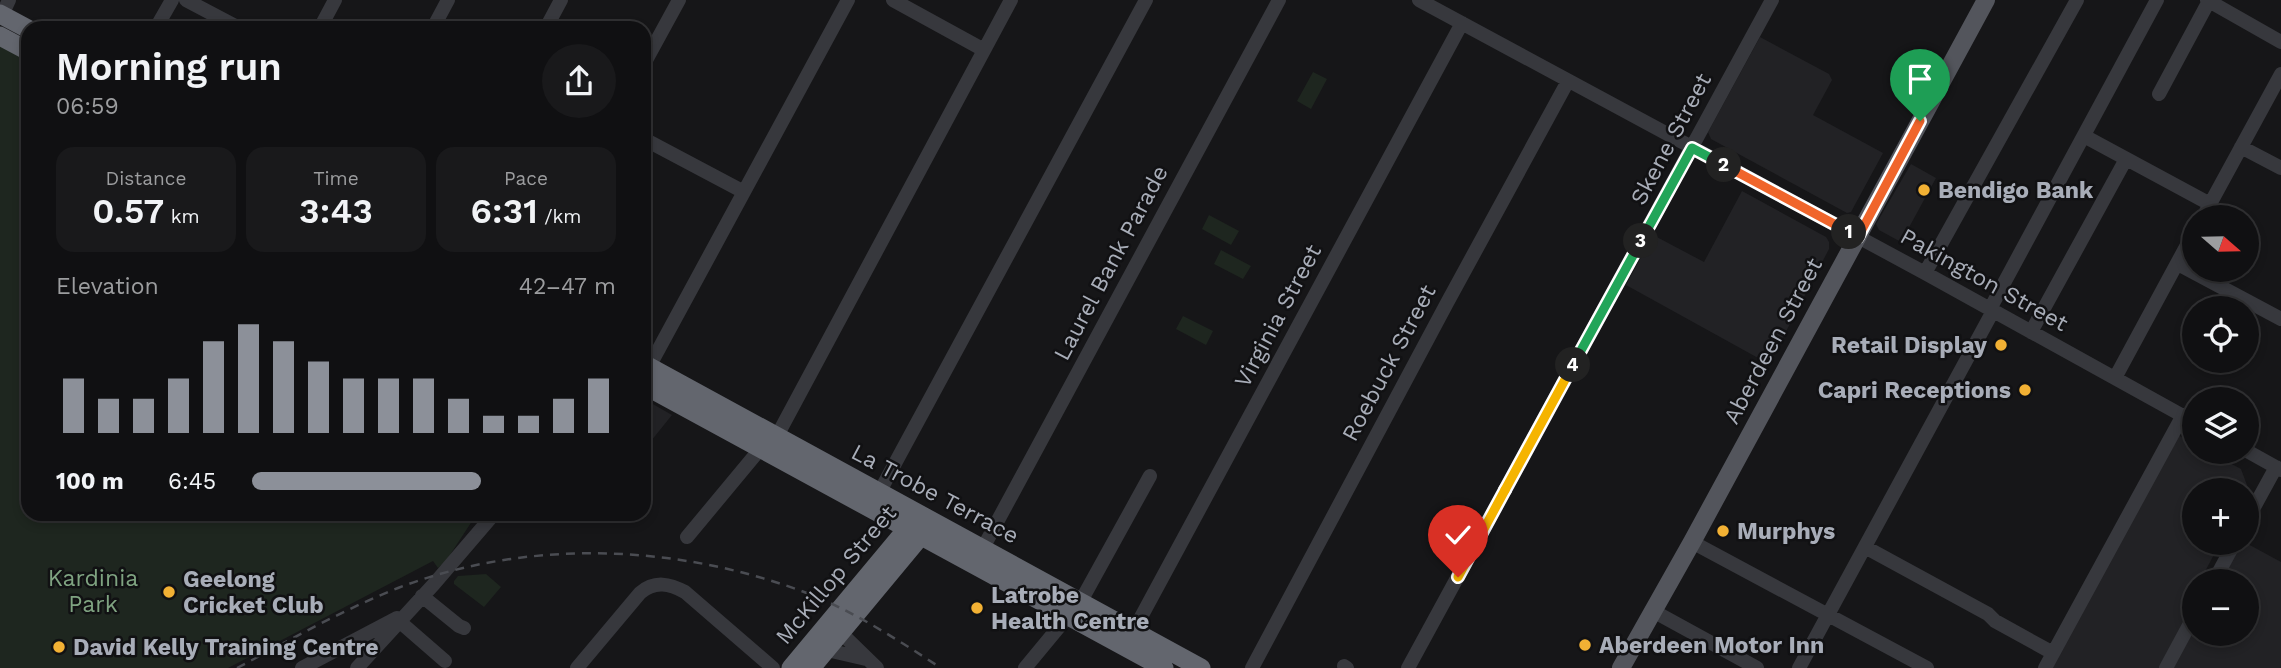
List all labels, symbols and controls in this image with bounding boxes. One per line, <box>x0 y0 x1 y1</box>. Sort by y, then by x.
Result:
button: share <box>542 44 616 118</box>
text: Morning run <box>56 45 282 89</box>
pin <box>1890 49 1950 121</box>
icon: arrive <box>1901 60 1939 98</box>
street label: Skene Street <box>1625 68 1717 209</box>
text: 06:59 <box>56 93 119 120</box>
pin: 2 <box>1706 148 1742 182</box>
text: 2 <box>1718 153 1729 176</box>
street label: Laurel Bank Parade <box>1048 161 1174 365</box>
text: Distance <box>106 167 186 190</box>
text: Time <box>313 167 359 190</box>
text: Pace <box>504 167 548 190</box>
place label: Bendigo Bank <box>1938 177 2094 204</box>
marker: Bendigo Bank <box>1916 182 1932 198</box>
text: 0.57 <box>92 190 164 232</box>
text: 3:43 <box>299 190 373 232</box>
text: 6:31 <box>471 190 538 232</box>
text: km <box>164 205 200 228</box>
text: /km <box>538 205 581 228</box>
north arrow <box>2182 205 2259 282</box>
map controls <box>2182 205 2259 646</box>
pin: 1 <box>1832 215 1867 250</box>
text: 1 <box>1844 220 1853 243</box>
street label: Pakington Street <box>1895 223 2073 337</box>
pin: 3 <box>1624 224 1658 258</box>
text: 3 <box>1635 229 1646 252</box>
street label: Virginia Street <box>1229 240 1327 392</box>
street label: Aberdeen Street <box>1718 253 1828 429</box>
text: Elevation <box>56 273 159 300</box>
text: 42–47 m <box>519 273 616 300</box>
street label: Roebuck Street <box>1336 280 1442 446</box>
button: locate <box>2182 296 2259 373</box>
place label: Retail Display <box>1831 332 1987 359</box>
marker: Retail Display <box>1993 337 2009 353</box>
pin: 4 <box>1556 348 1590 382</box>
text: 4 <box>1566 353 1579 376</box>
place label: Capri Receptions <box>1818 377 2011 404</box>
marker: Capri Receptions <box>2017 382 2033 398</box>
button: layers <box>2182 387 2259 464</box>
street label: La Trobe Terrace <box>847 438 1023 550</box>
text: 100 m <box>56 468 124 495</box>
text: 6:45 <box>168 468 216 495</box>
button: + <box>2182 478 2259 555</box>
street label: McKillop Street <box>770 500 902 650</box>
pin <box>1428 505 1488 577</box>
icon: check <box>1439 516 1477 554</box>
place label: Murphys <box>1737 518 1835 545</box>
marker: Murphys <box>1715 523 1731 539</box>
park label: Kardinia Park <box>48 565 138 618</box>
place label: Geelong Cricket Club <box>183 566 324 619</box>
button: − <box>2182 569 2259 646</box>
place label: Latrobe Health Centre <box>991 582 1149 635</box>
marker: Geelong Cricket Club <box>161 584 177 600</box>
marker: Latrobe Health Centre <box>969 600 985 616</box>
place label: Aberdeen Motor Inn <box>1599 632 1824 659</box>
place label: David Kelly Training Centre <box>73 634 379 661</box>
marker: Aberdeen Motor Inn <box>1577 637 1593 653</box>
marker: David Kelly Training Centre <box>51 639 67 655</box>

